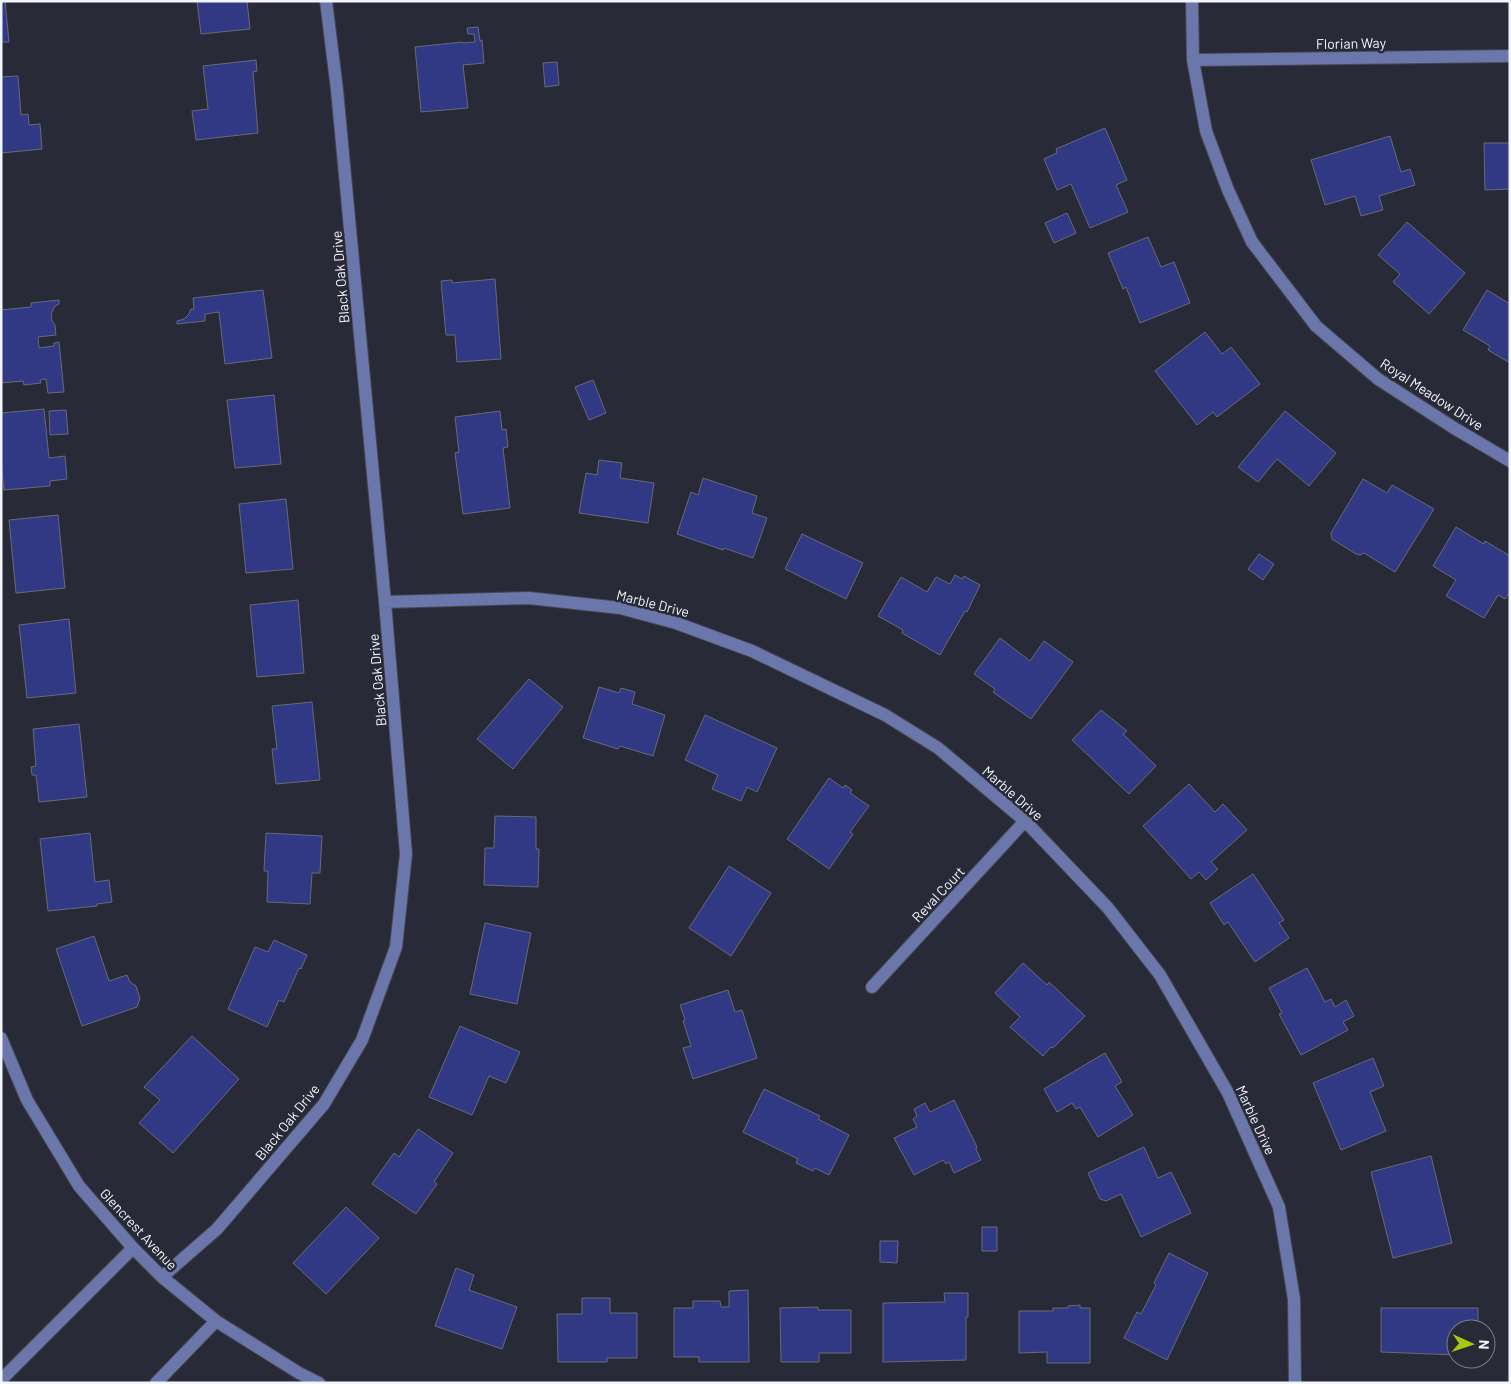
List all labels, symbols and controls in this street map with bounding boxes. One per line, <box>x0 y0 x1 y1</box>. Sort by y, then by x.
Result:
street label: Florian Way <box>1316 34 1387 52</box>
street label: Black Oak Drive <box>327 230 353 324</box>
street label: Royal Meadow Drive <box>1377 354 1487 434</box>
street label: Marble Drive <box>615 586 691 620</box>
street label: Black Oak Drive <box>364 633 390 727</box>
street label: Marble Drive <box>979 762 1047 824</box>
street label: Reval Court <box>908 863 968 925</box>
street label: Black Oak Drive <box>251 1081 323 1163</box>
street label: Marble Drive <box>1233 1083 1279 1157</box>
street label: Glencrest Avenue <box>97 1185 181 1273</box>
north arrow <box>1446 1319 1496 1369</box>
text: N <box>1476 1340 1493 1350</box>

